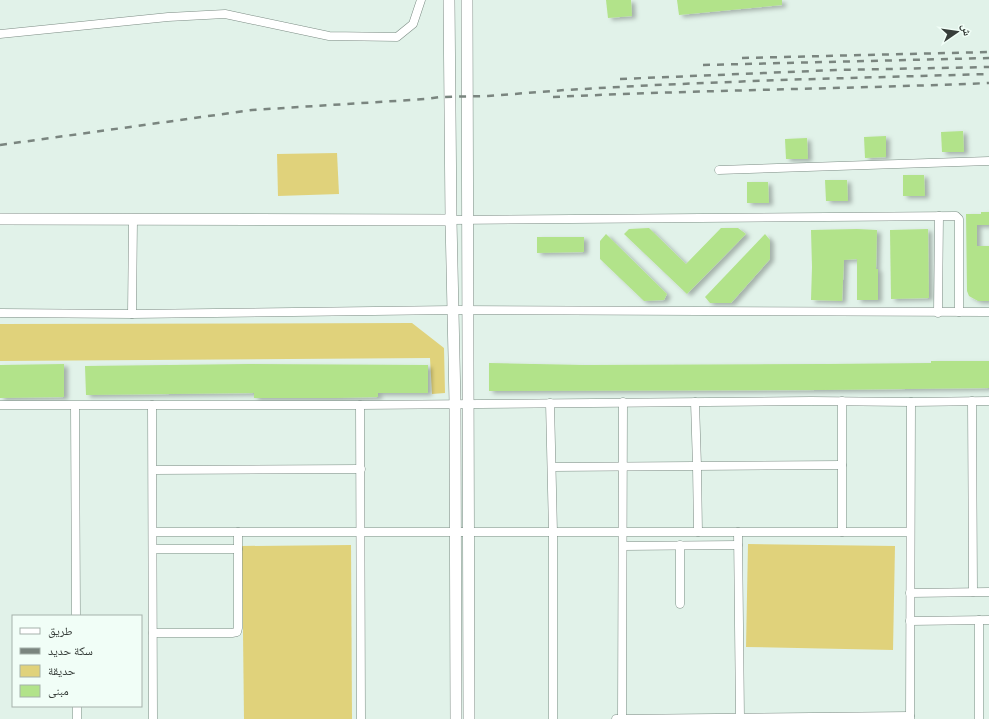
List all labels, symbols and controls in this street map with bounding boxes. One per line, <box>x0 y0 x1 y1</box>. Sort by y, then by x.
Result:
north arrow <box>937 12 977 52</box>
text: ش <box>958 22 975 38</box>
legend <box>12 615 142 707</box>
text: طريق <box>48 623 73 638</box>
text: سكة حديد <box>48 643 93 658</box>
text: حديقة <box>48 663 76 678</box>
text: مبنى <box>48 683 69 698</box>

